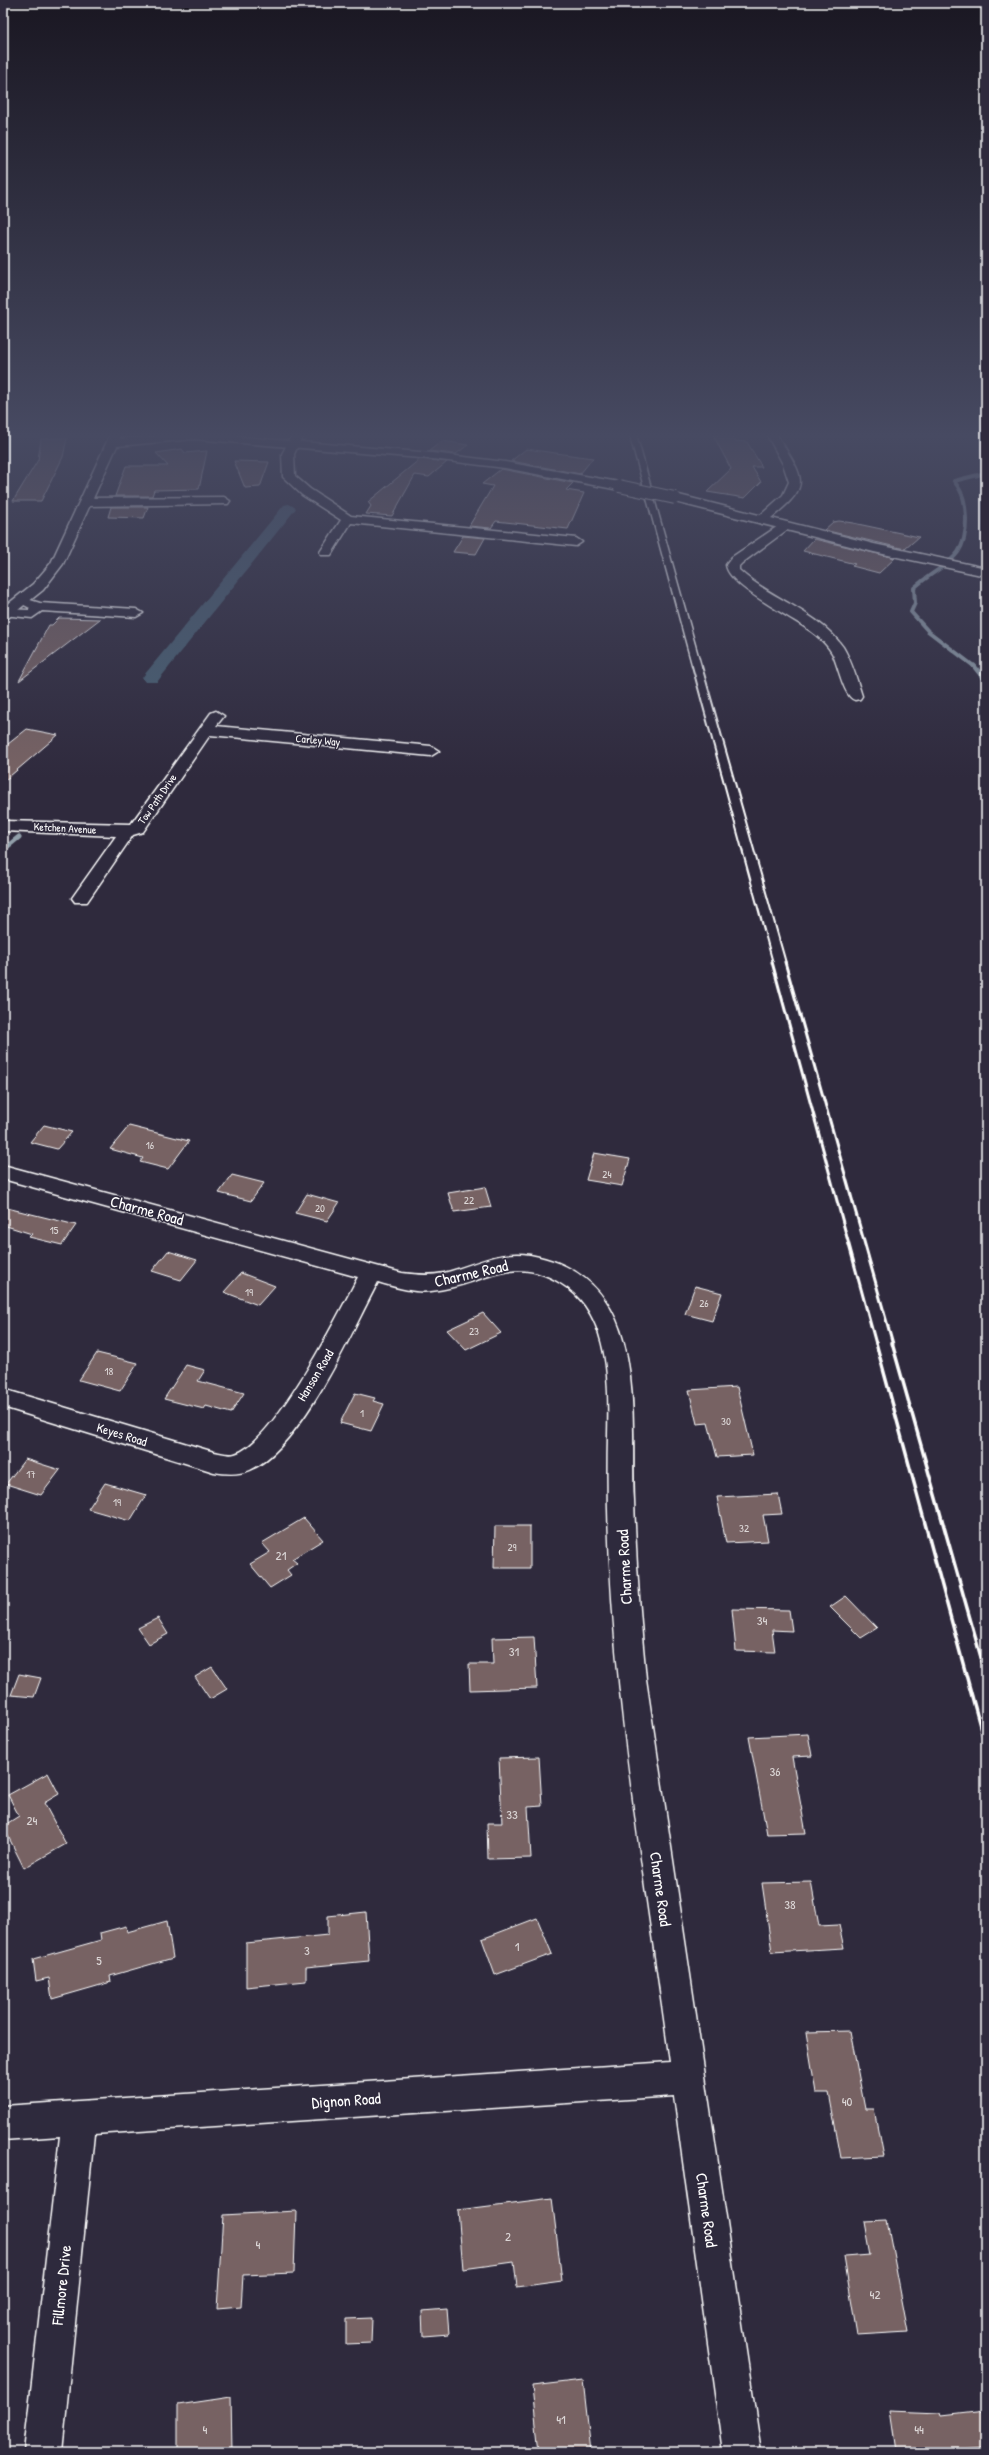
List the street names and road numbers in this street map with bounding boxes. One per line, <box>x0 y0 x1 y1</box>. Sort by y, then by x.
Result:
street label: Carley Way <box>295 731 341 749</box>
street label: Tow Path Drive <box>135 771 180 827</box>
street label: Ketchen Avenue <box>33 819 97 837</box>
street label: Charme Road <box>108 1190 186 1230</box>
street label: Charme Road <box>432 1254 510 1292</box>
street label: Hanson Road <box>292 1346 338 1404</box>
street label: Keyes Road <box>95 1418 149 1450</box>
street label: Charme Road <box>611 1529 637 1605</box>
street label: Charme Road <box>645 1850 677 1928</box>
street label: Dignon Road <box>311 2087 381 2113</box>
street label: Charme Road <box>691 2171 723 2249</box>
street label: Fillmore Drive <box>46 2243 76 2327</box>

